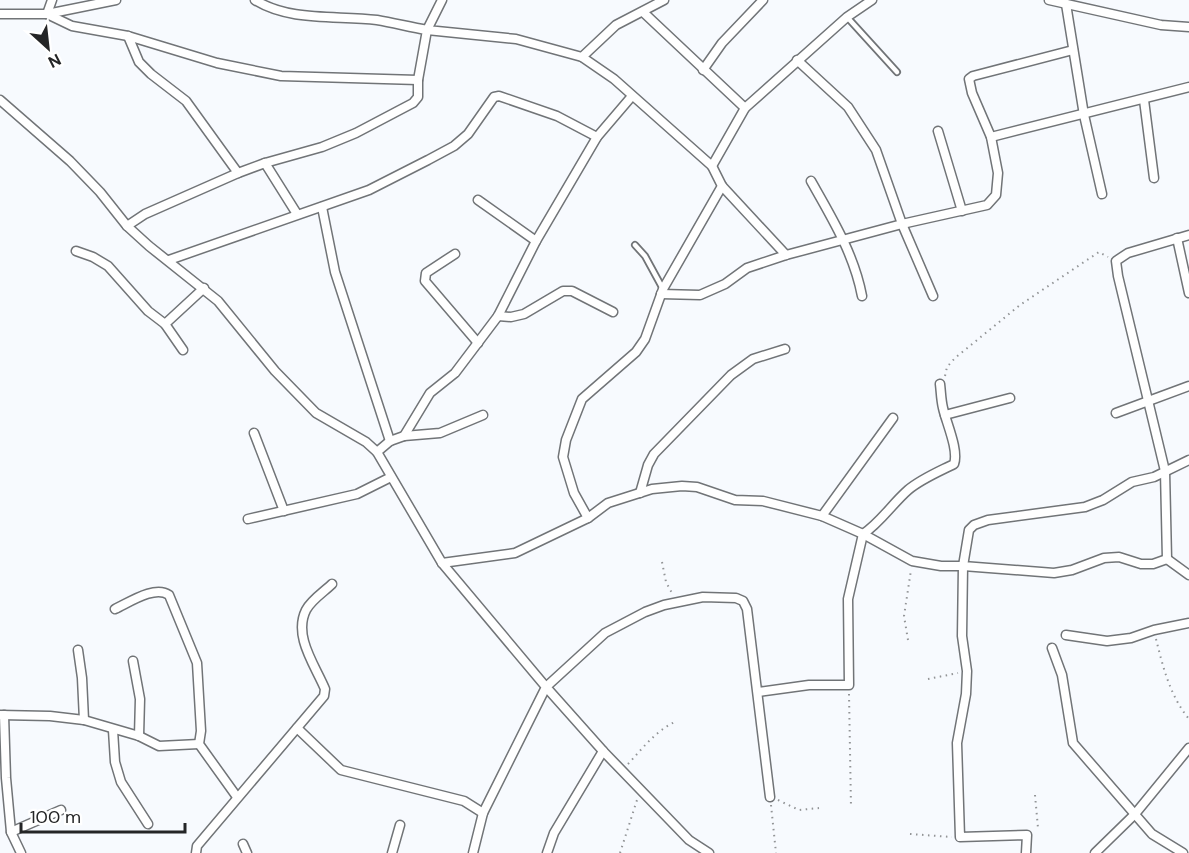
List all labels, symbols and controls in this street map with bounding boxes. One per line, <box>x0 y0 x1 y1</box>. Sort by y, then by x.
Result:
north arrow <box>18 18 78 78</box>
text: N <box>45 49 65 73</box>
scale bar <box>21 796 184 834</box>
text: 100 m <box>30 805 81 829</box>

